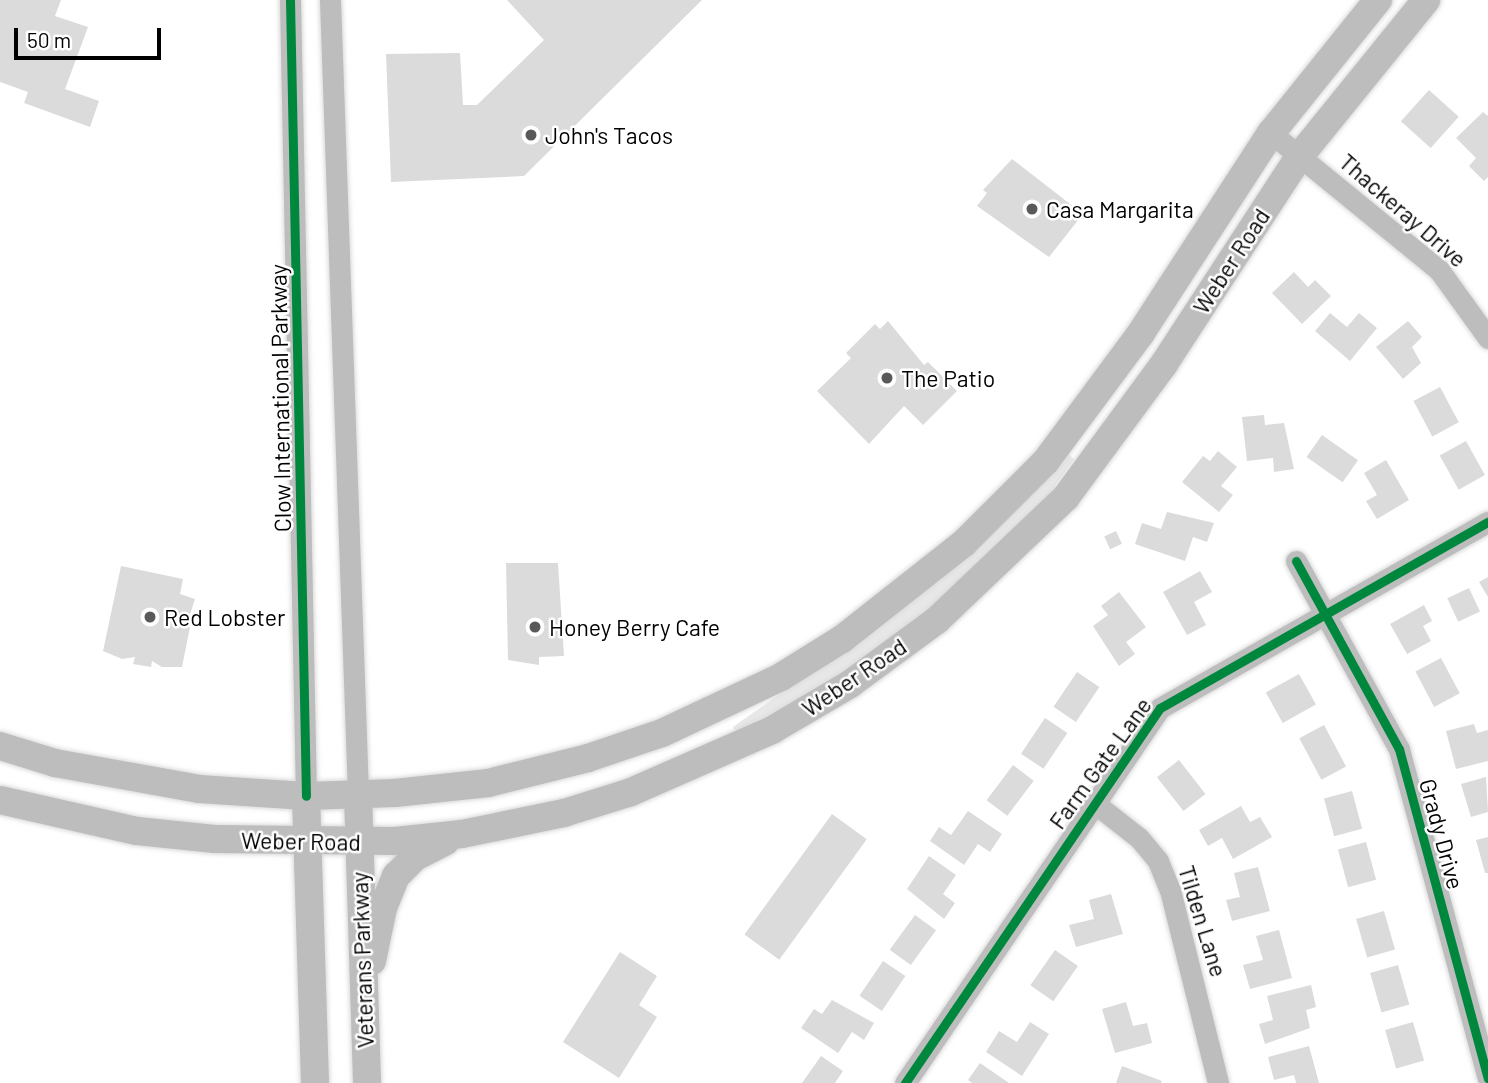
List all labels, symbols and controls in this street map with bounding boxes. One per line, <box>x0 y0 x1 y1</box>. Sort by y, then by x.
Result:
scale bar <box>18 14 164 58</box>
text: 50 m <box>27 27 71 52</box>
place label: John's Tacos <box>545 121 673 149</box>
marker: John's Tacos <box>523 127 539 143</box>
street label: Thackeray Drive <box>1334 147 1472 273</box>
place label: Casa Margarita <box>1046 195 1194 223</box>
marker: Casa Margarita <box>1024 201 1040 217</box>
street label: Weber Road <box>1187 203 1275 319</box>
street label: Clow International Parkway <box>264 264 296 532</box>
place label: The Patio <box>901 364 995 392</box>
marker: The Patio <box>879 370 895 386</box>
place label: Red Lobster <box>164 603 285 631</box>
marker: Red Lobster <box>142 609 158 625</box>
place label: Honey Berry Cafe <box>549 613 720 641</box>
marker: Honey Berry Cafe <box>527 619 543 635</box>
street label: Weber Road <box>797 632 911 722</box>
street label: Farm Gate Lane <box>1043 692 1157 834</box>
street label: Grady Drive <box>1414 776 1470 892</box>
street label: Weber Road <box>241 826 361 856</box>
street label: Tilden Lane <box>1173 862 1233 980</box>
street label: Veterans Parkway <box>345 871 379 1049</box>

